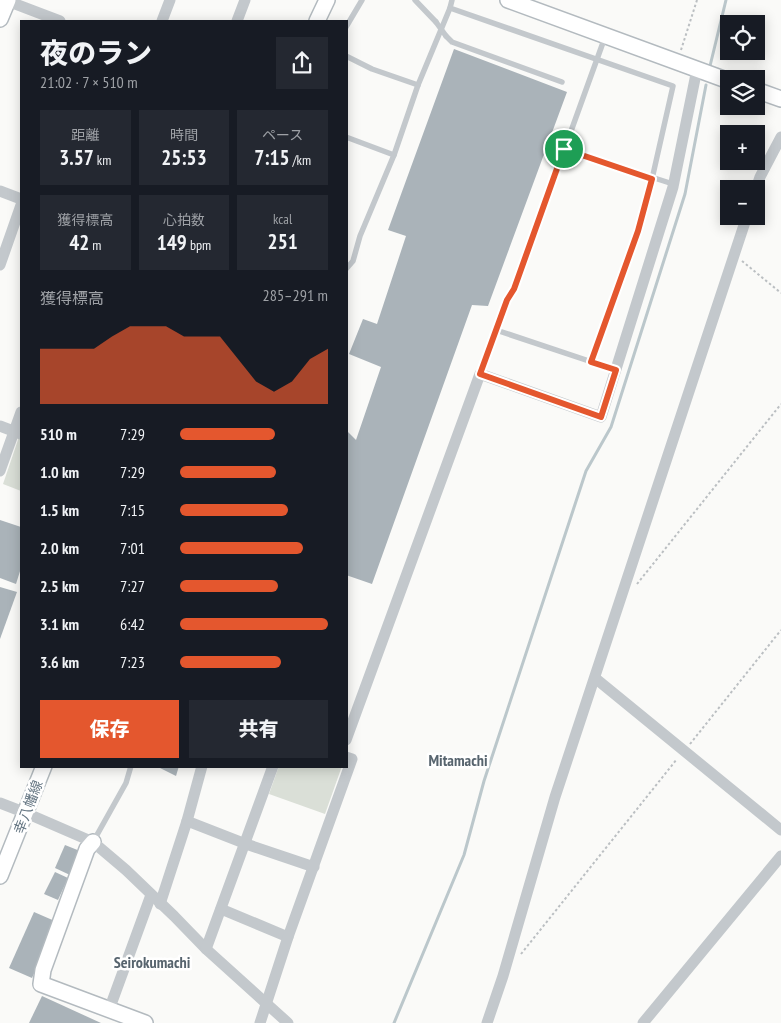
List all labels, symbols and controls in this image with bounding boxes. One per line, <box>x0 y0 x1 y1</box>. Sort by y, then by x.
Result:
map controls <box>720 15 765 225</box>
button: locate <box>720 15 765 60</box>
text: 夜のラン <box>40 34 152 71</box>
button: share <box>276 37 328 89</box>
button: layers <box>720 70 765 115</box>
text: 21:02 · 7 × 510 m <box>40 72 138 92</box>
button: + <box>720 125 765 170</box>
text: 距離 <box>71 126 99 144</box>
text: 時間 <box>170 126 198 144</box>
text: ペース <box>262 126 303 144</box>
pin <box>543 128 585 170</box>
icon: arrive <box>550 135 578 163</box>
text: 3.57 <box>59 144 94 171</box>
text: 25:53 <box>161 144 207 171</box>
text: 7:15 <box>254 144 290 171</box>
text: km <box>94 151 111 169</box>
text: /km <box>290 151 311 169</box>
button: − <box>720 180 765 225</box>
text: kcal <box>273 210 292 228</box>
text: 獲得標高 <box>57 211 113 229</box>
text: 心拍数 <box>163 211 205 229</box>
text: 251 <box>268 228 298 255</box>
text: 42 <box>69 229 89 256</box>
text: 149 <box>157 229 187 256</box>
text: m <box>89 236 101 254</box>
text: bpm <box>187 236 211 254</box>
text: 285–291 m <box>263 285 328 305</box>
text: 獲得標高 <box>40 288 104 308</box>
text: 510 m <box>40 424 77 444</box>
text: 7:29 <box>120 424 145 444</box>
text: 1.0 km <box>40 462 79 482</box>
text: 7:29 <box>120 462 145 482</box>
text: 1.5 km <box>40 500 79 520</box>
text: 7:15 <box>120 500 145 520</box>
text: 2.0 km <box>40 538 79 558</box>
text: 7:01 <box>120 538 145 558</box>
text: 2.5 km <box>40 576 79 596</box>
text: 7:27 <box>120 576 145 596</box>
text: 3.1 km <box>40 614 79 634</box>
text: 6:42 <box>120 614 145 634</box>
text: 3.6 km <box>40 652 79 672</box>
text: 7:23 <box>120 652 145 672</box>
button: 保存 <box>40 700 179 758</box>
button: 共有 <box>189 700 328 758</box>
district label: Mitamachi <box>428 750 488 770</box>
street label: 幸八幡線 <box>10 778 46 836</box>
district label: Seirokumachi <box>114 952 191 972</box>

